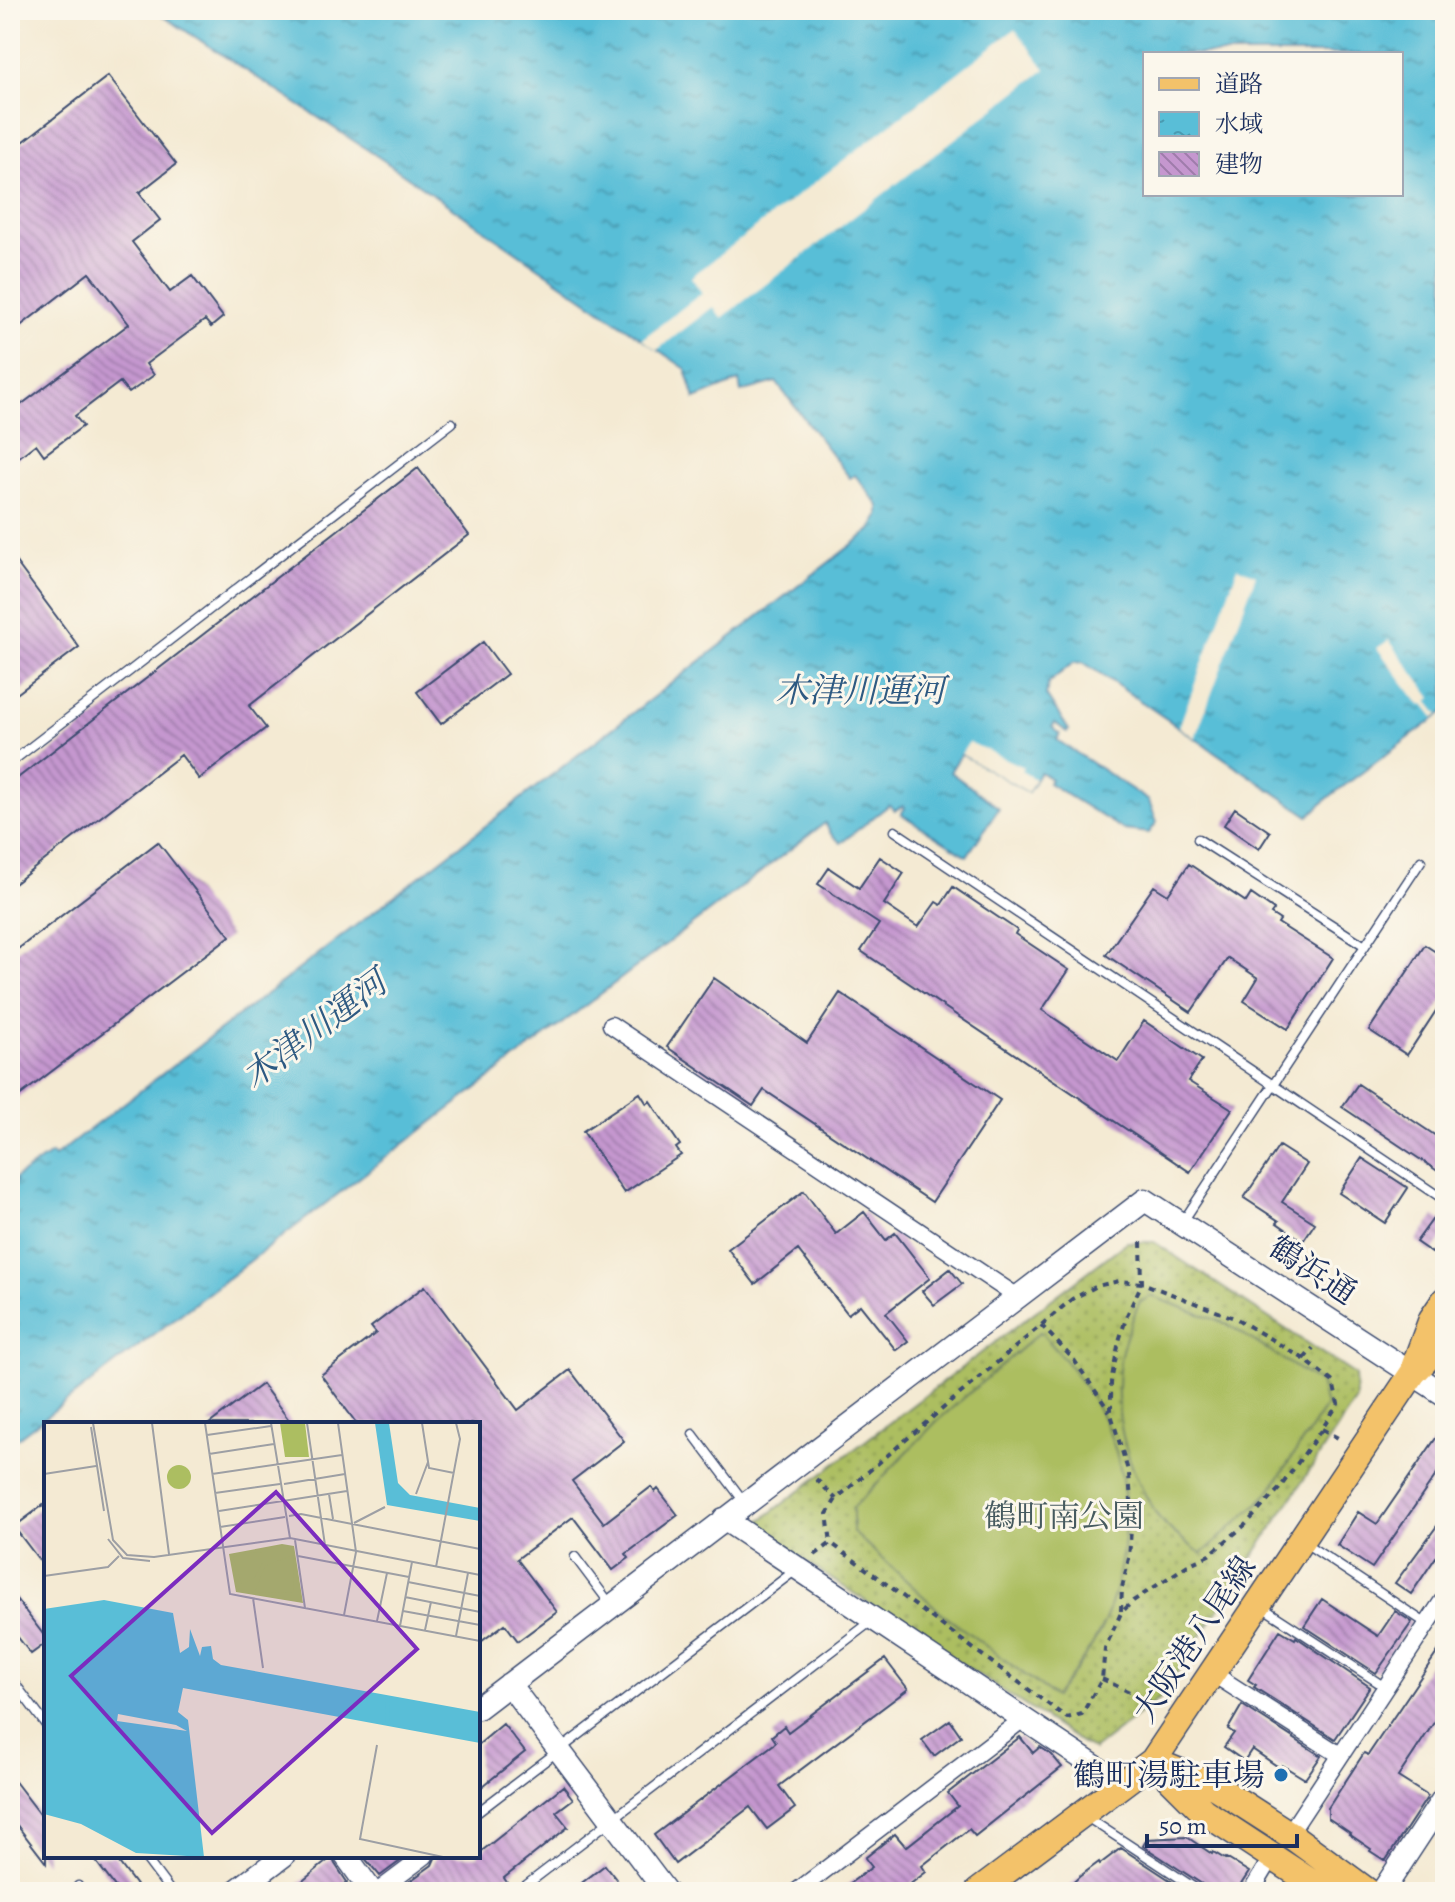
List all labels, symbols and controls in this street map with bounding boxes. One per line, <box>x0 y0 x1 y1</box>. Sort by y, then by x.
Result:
legend <box>1143 52 1403 196</box>
text: 道路 <box>1215 68 1263 100</box>
text: 水域 <box>1215 108 1263 140</box>
text: 建物 <box>1215 148 1263 180</box>
water label: 木津川運河 <box>775 667 951 714</box>
water label: 木津川運河 <box>232 956 401 1099</box>
street label: 鶴浜通 <box>1261 1225 1365 1315</box>
inset map <box>44 1422 480 1858</box>
park label: 鶴町南公園 <box>984 1494 1144 1538</box>
street label: 大阪港八尾線 <box>1122 1547 1266 1731</box>
place label: 鶴町湯駐車場 <box>1073 1753 1265 1797</box>
marker: 鶴町湯駐車場 <box>1272 1766 1290 1784</box>
scale bar <box>1147 1798 1297 1848</box>
text: 50 m <box>1159 1810 1207 1842</box>

